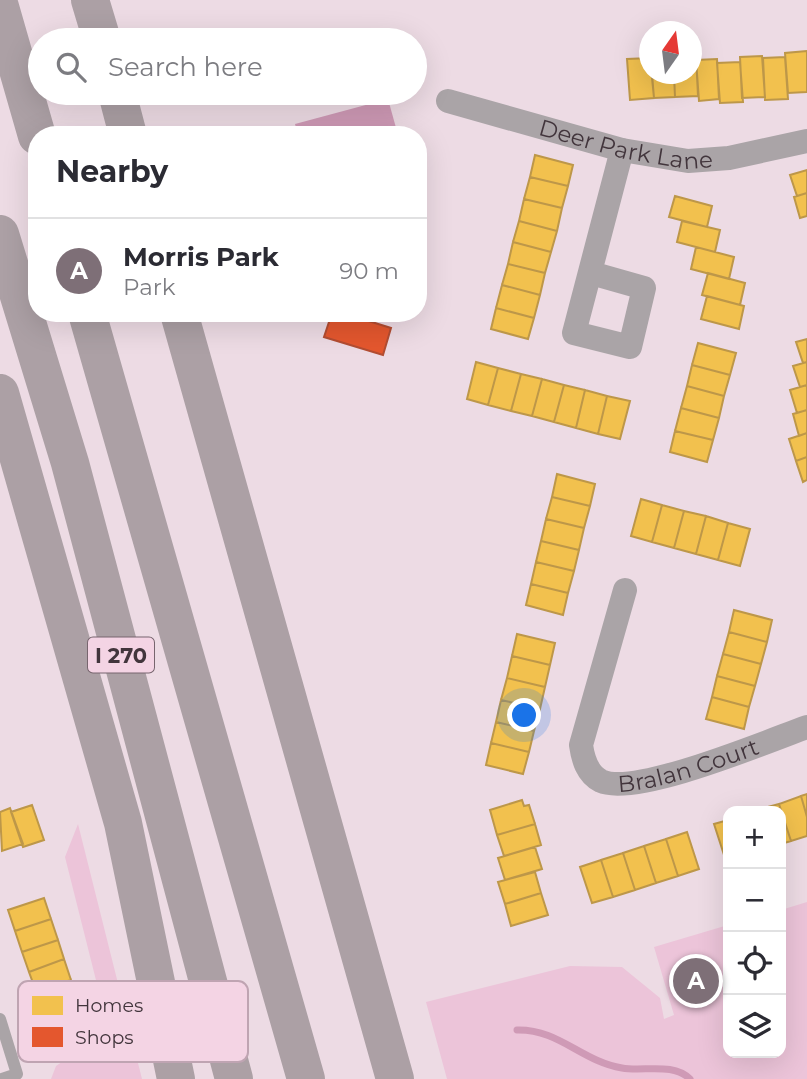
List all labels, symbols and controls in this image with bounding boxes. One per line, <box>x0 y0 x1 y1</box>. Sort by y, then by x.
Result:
north arrow <box>639 21 702 84</box>
search box <box>28 28 427 105</box>
icon: search <box>52 48 90 86</box>
text: Search here <box>108 51 263 83</box>
street label: Deer Park Lane <box>536 113 714 175</box>
text: Nearby <box>56 153 168 190</box>
text: Morris Park <box>123 241 279 273</box>
text: A <box>70 257 88 285</box>
text: 90 m <box>339 257 399 285</box>
text: Park <box>123 273 176 301</box>
road number: I 270 <box>88 638 154 672</box>
your location <box>507 698 541 732</box>
street label: Bralan Court <box>617 733 763 798</box>
map controls <box>723 806 786 1058</box>
button: + <box>723 806 786 869</box>
button: − <box>723 869 786 932</box>
button: locate <box>723 932 786 995</box>
pin: A <box>673 955 719 1007</box>
legend <box>18 981 248 1062</box>
text: Homes <box>75 994 143 1017</box>
button: layers <box>723 995 786 1058</box>
text: Shops <box>75 1026 134 1049</box>

